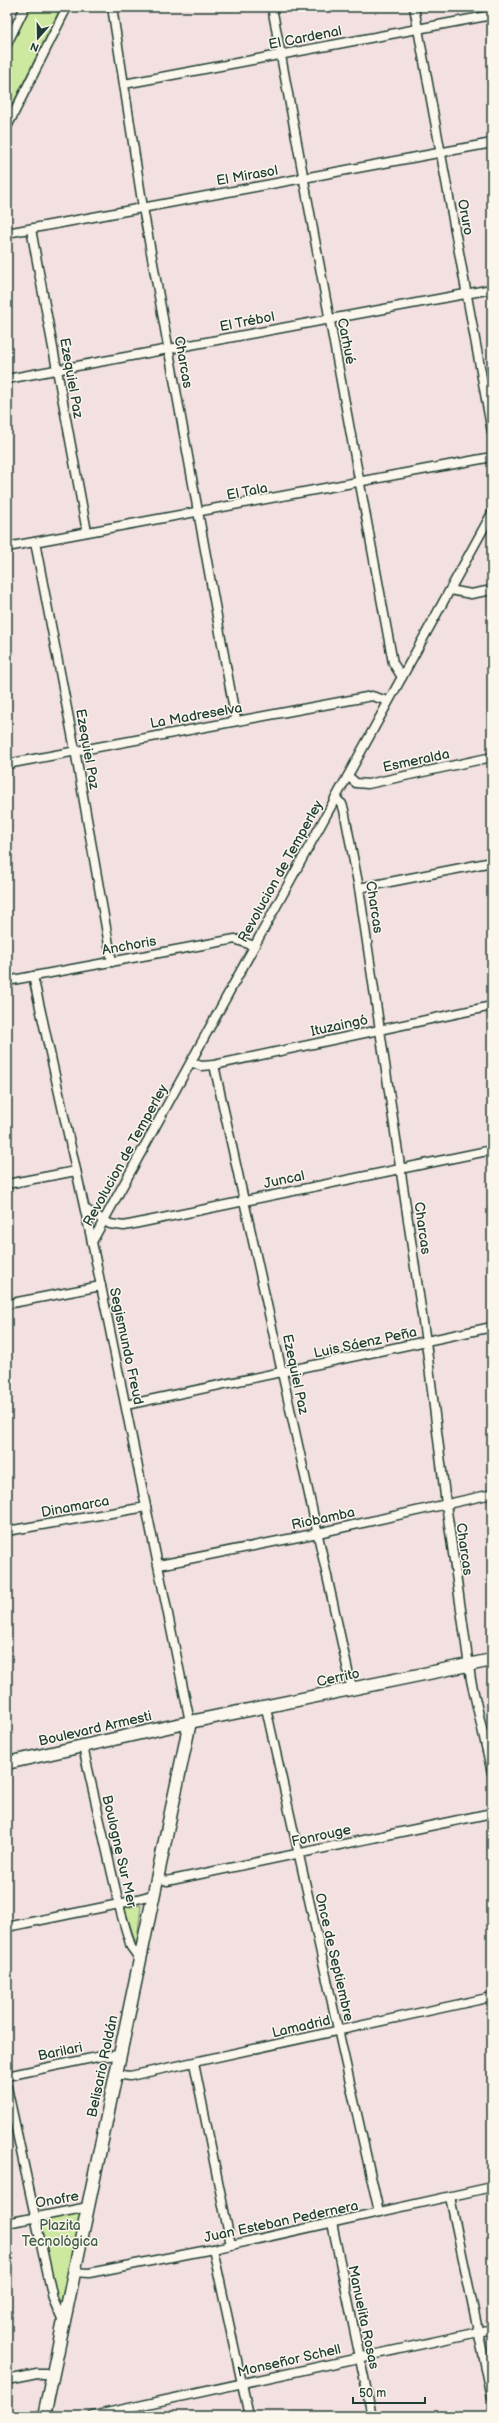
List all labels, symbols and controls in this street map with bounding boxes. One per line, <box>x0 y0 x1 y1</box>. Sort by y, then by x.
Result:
north arrow <box>18 18 58 58</box>
street label: El Cardenal <box>267 22 343 53</box>
text: N <box>29 39 41 54</box>
street label: El Mirasol <box>215 162 279 189</box>
street label: Oruro <box>454 198 477 237</box>
street label: El Trébol <box>218 308 276 335</box>
street label: Carhué <box>334 316 359 366</box>
street label: Charcas <box>171 335 196 390</box>
street label: Ezequiel Paz <box>56 337 87 420</box>
street label: El Tala <box>225 479 269 504</box>
street label: La Madreselva <box>149 699 244 732</box>
street label: Ezequiel Paz <box>72 708 103 791</box>
street label: Esmeralda <box>381 745 451 776</box>
street label: Revolucion de Temperley <box>234 797 327 945</box>
street label: Charcas <box>362 880 387 934</box>
street label: Anchoris <box>101 932 158 959</box>
street label: Ituzaingó <box>309 1011 369 1040</box>
street label: Revolucion de Temperley <box>79 1081 172 1229</box>
street label: Juncal <box>262 1167 306 1192</box>
street label: Charcas <box>410 1201 435 1255</box>
street label: Segismundo Freud <box>106 1286 147 1406</box>
street label: Luis Sáenz Peña <box>312 1323 418 1362</box>
street label: Ezequiel Paz <box>279 1333 312 1416</box>
street label: Dinamarca <box>40 1492 111 1521</box>
street label: Riobamba <box>290 1503 356 1534</box>
street label: Charcas <box>452 1522 477 1576</box>
street label: Cerrito <box>315 1665 361 1690</box>
street label: Boulevard Armesti <box>37 1707 153 1750</box>
street label: Boulogne Sur Mer <box>98 1793 141 1910</box>
street label: Fonrouge <box>290 1821 352 1850</box>
street label: Once de Septiembre <box>311 1891 358 2023</box>
street label: Lamadrid <box>270 2012 332 2041</box>
street label: Belisario Roldán <box>83 2013 122 2119</box>
street label: Barilari <box>36 2038 84 2064</box>
street label: Onofre <box>34 2187 80 2212</box>
street label: Juan Esteban Pedernera <box>202 2197 360 2246</box>
park label: Plazita Tecnológica <box>22 2217 98 2250</box>
street label: Manuelita Rosas <box>344 2264 383 2371</box>
street label: Monseñor Schell <box>236 2340 343 2381</box>
scale bar <box>353 2379 425 2405</box>
text: 50 m <box>359 2386 386 2401</box>

